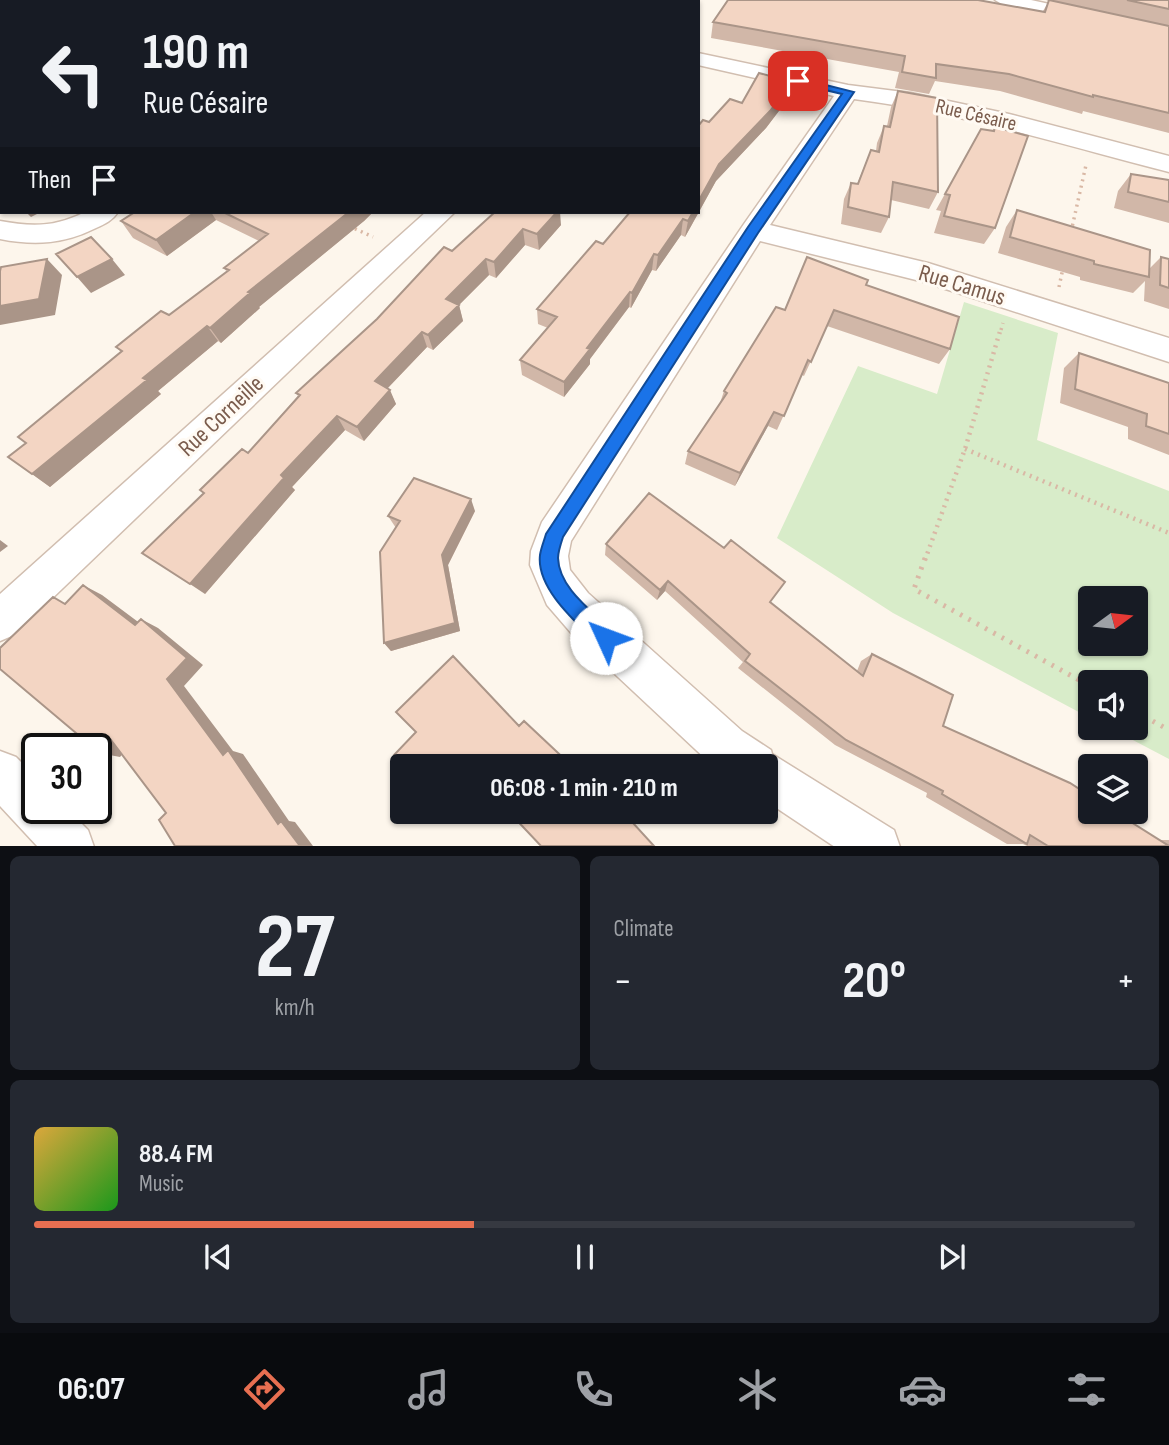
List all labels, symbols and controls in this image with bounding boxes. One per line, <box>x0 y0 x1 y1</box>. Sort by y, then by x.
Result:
text: 190 m <box>143 24 249 83</box>
icon: left <box>28 28 119 119</box>
pin <box>768 51 828 111</box>
icon: arrive <box>779 62 817 100</box>
text: Rue Césaire <box>143 84 268 123</box>
street label: Rue Césaire <box>933 94 1019 136</box>
icon: arrive <box>85 161 123 199</box>
text: Then <box>28 165 71 196</box>
street label: Rue Camus <box>915 258 1009 312</box>
street label: Rue Corneille <box>172 369 270 463</box>
north arrow <box>1078 586 1148 656</box>
map controls <box>1078 586 1148 824</box>
position arrow <box>569 601 643 675</box>
button: sound <box>1078 670 1148 740</box>
speed limit sign: 30 <box>21 733 112 824</box>
button: layers <box>1078 754 1148 824</box>
text: 06:08 · 1 min · 210 m <box>490 773 678 804</box>
text: 27 <box>255 894 335 1003</box>
text: Climate <box>614 915 673 943</box>
text: 20° <box>842 950 906 1013</box>
text: − <box>614 959 632 1004</box>
text: + <box>1116 959 1135 1004</box>
text: km/h <box>275 994 315 1022</box>
text: 88.4 FM <box>139 1139 213 1170</box>
text: Music <box>139 1170 184 1198</box>
icon: previous <box>199 1238 237 1276</box>
icon: pause <box>566 1238 604 1276</box>
icon: next <box>933 1238 971 1276</box>
icon: directions <box>240 1365 289 1414</box>
icon: music <box>404 1365 453 1414</box>
icon: phone <box>569 1365 618 1414</box>
icon: climate <box>733 1365 782 1414</box>
icon: car <box>898 1365 947 1414</box>
icon: filters <box>1062 1365 1111 1414</box>
text: 06:07 <box>58 1370 124 1409</box>

